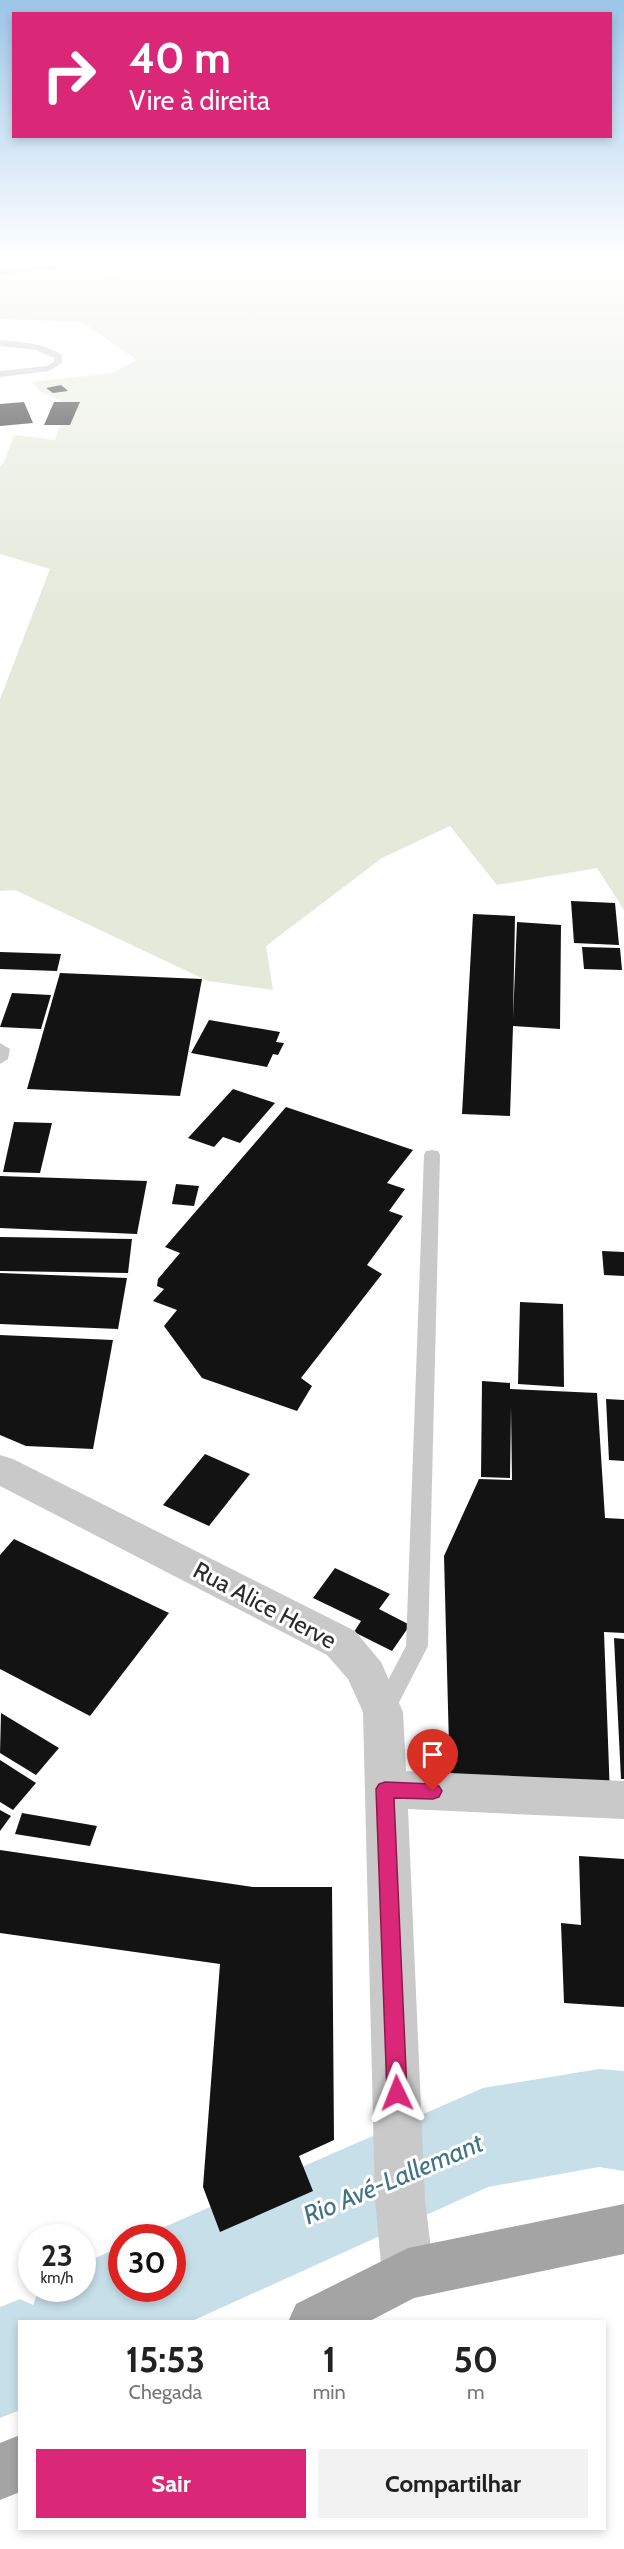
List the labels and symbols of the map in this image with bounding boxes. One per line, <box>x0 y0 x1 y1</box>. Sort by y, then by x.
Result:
street label: Rua Alice Herve <box>189 1555 341 1655</box>
pin <box>407 1729 458 1791</box>
position arrow <box>365 2061 429 2125</box>
water label: Rio Avé‐Lallemant <box>298 2126 489 2231</box>
speed limit sign: 30 <box>108 2224 186 2302</box>

